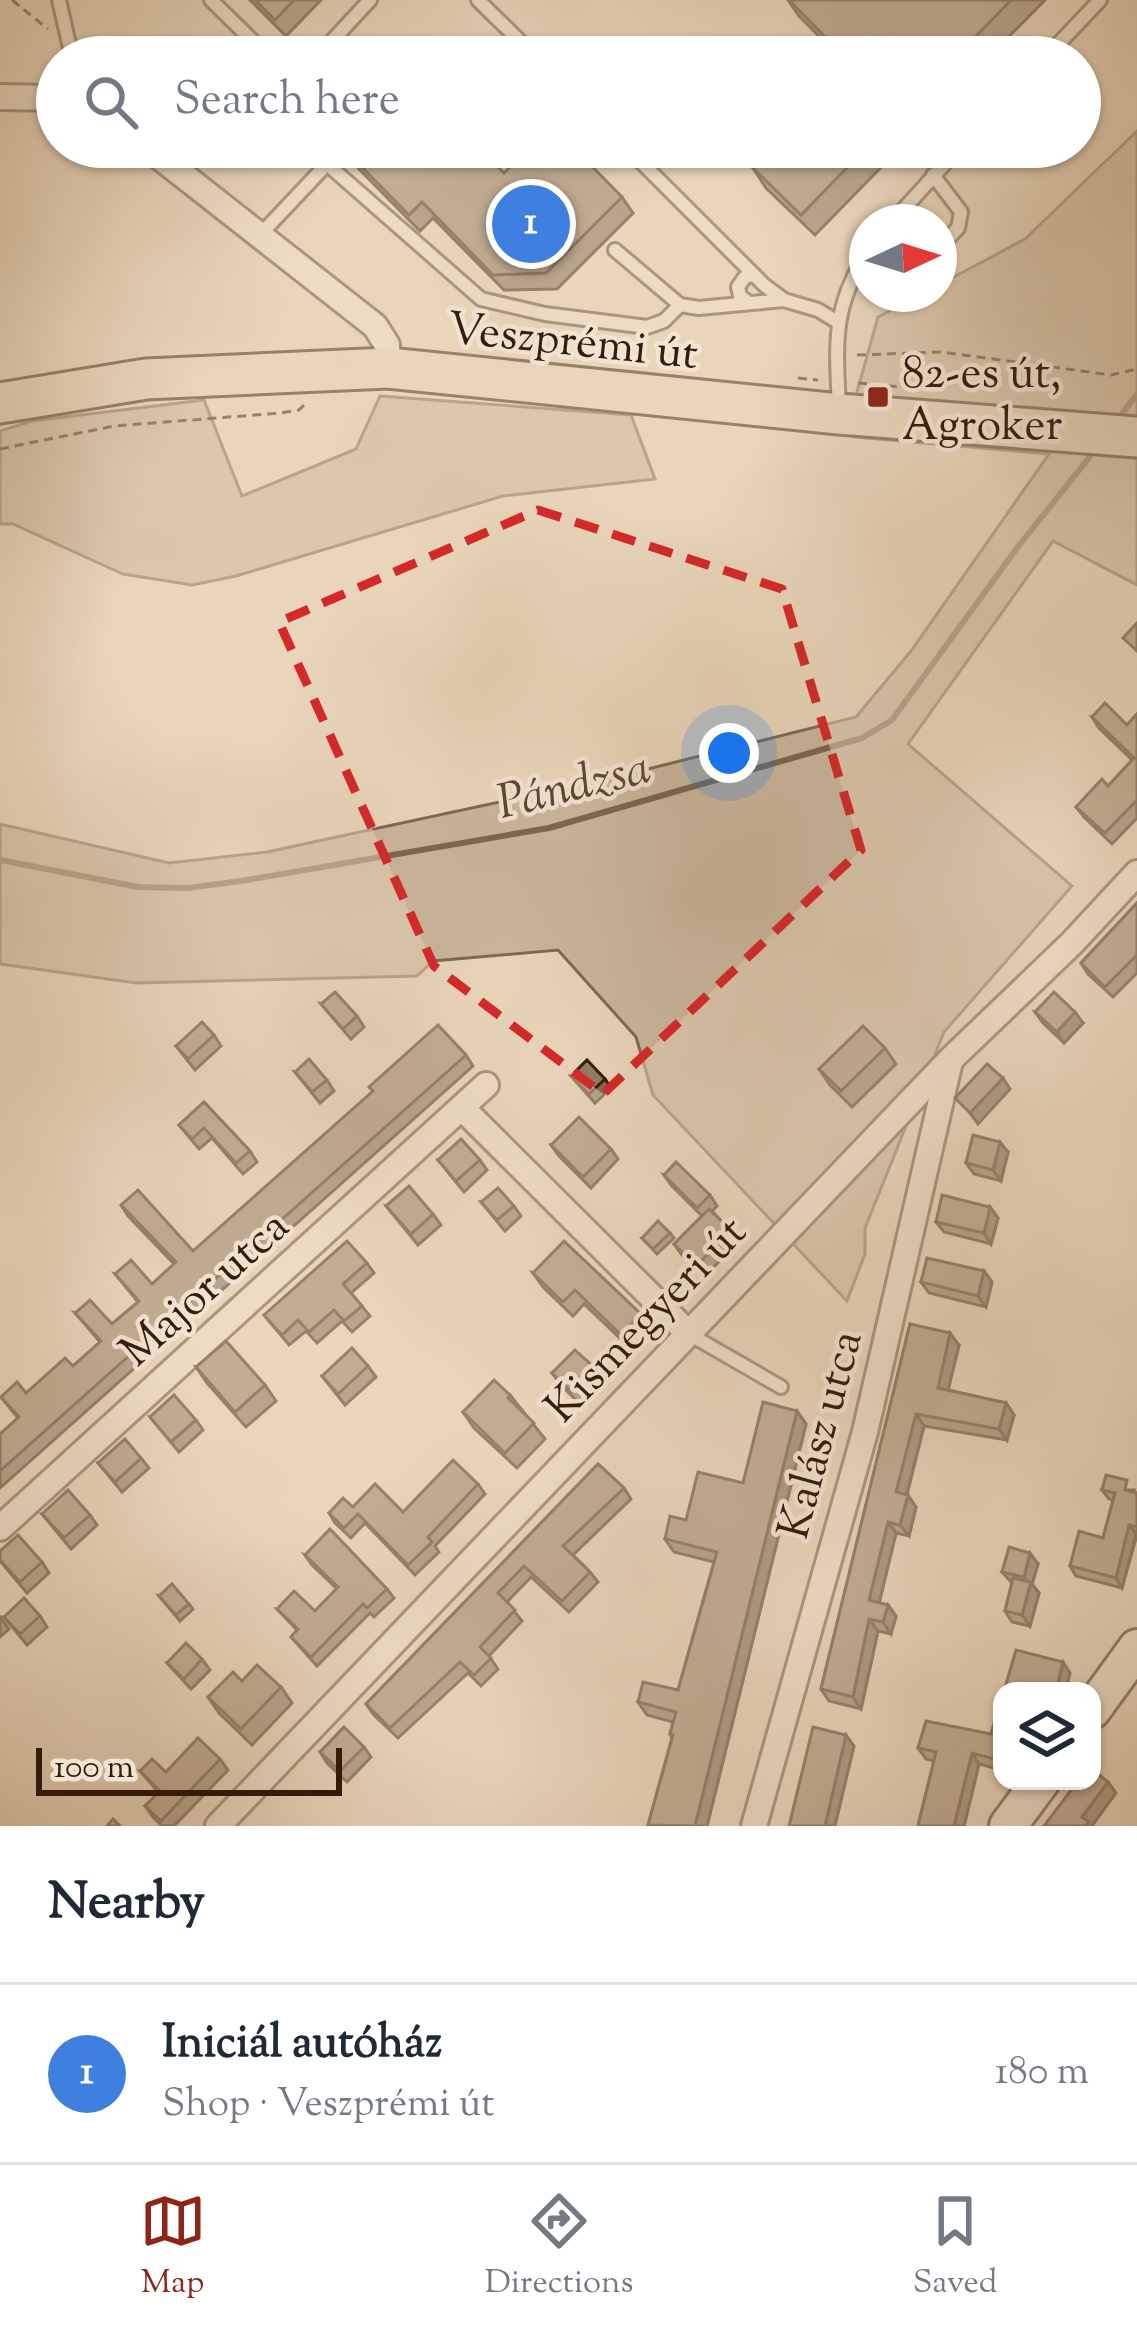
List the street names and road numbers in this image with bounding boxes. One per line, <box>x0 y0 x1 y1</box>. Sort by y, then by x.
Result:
street label: Veszprémi út <box>444 299 701 390</box>
street label: Major utca <box>108 1197 306 1385</box>
street label: Kismegyeri út <box>532 1204 764 1440</box>
street label: Kalász utca <box>764 1324 882 1547</box>

